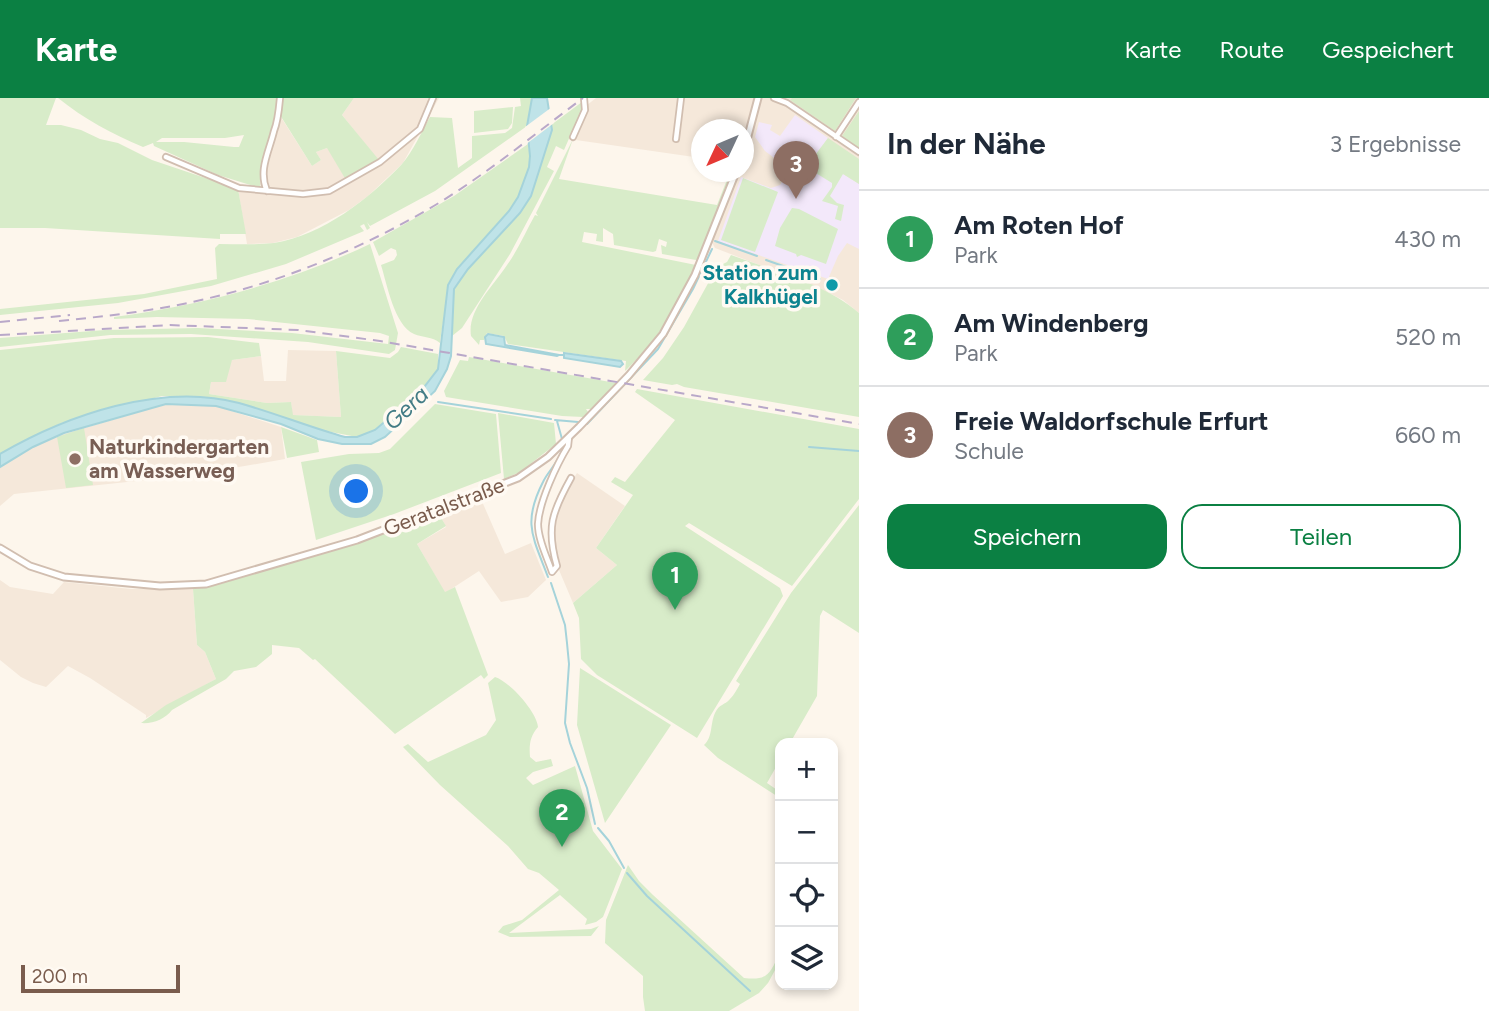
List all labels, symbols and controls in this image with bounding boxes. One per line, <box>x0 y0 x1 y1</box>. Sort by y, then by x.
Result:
text: Karte <box>35 30 117 69</box>
text: Karte <box>1125 35 1181 64</box>
text: Route <box>1219 35 1284 64</box>
text: Gespeichert <box>1322 35 1454 64</box>
north arrow <box>691 119 754 182</box>
text: In der Nähe <box>887 125 1046 162</box>
text: 3 Ergebnisse <box>1330 130 1461 158</box>
pin: 3 <box>773 141 819 199</box>
text: Am Roten Hof <box>954 209 1124 241</box>
text: 1 <box>905 225 915 253</box>
text: 430 m <box>1394 225 1461 253</box>
text: Park <box>954 241 998 269</box>
place label: Station zum Kalkhügel <box>702 260 818 309</box>
marker: Station zum Kalkhügel <box>824 277 840 293</box>
text: Am Windenberg <box>954 307 1149 339</box>
text: 2 <box>903 323 917 351</box>
text: 520 m <box>1395 323 1461 351</box>
text: Park <box>954 339 998 367</box>
water label: Gera <box>378 380 434 436</box>
text: Freie Waldorfschule Erfurt <box>954 405 1269 437</box>
text: 3 <box>904 421 916 449</box>
text: 660 m <box>1395 421 1461 449</box>
place label: Naturkindergarten am Wasserweg <box>89 434 269 483</box>
text: Schule <box>954 437 1024 465</box>
marker: Naturkindergarten am Wasserweg <box>67 451 83 467</box>
street label: Geratalstraße <box>380 472 508 541</box>
your location <box>339 474 373 508</box>
button: Speichern <box>887 504 1167 569</box>
button: Teilen <box>1181 504 1461 569</box>
pin: 1 <box>652 552 698 610</box>
map controls <box>775 738 838 990</box>
button: + <box>775 738 838 801</box>
pin: 2 <box>539 789 585 847</box>
button: − <box>775 801 838 864</box>
button: locate <box>775 864 838 927</box>
button: layers <box>775 927 838 990</box>
scale bar <box>21 962 180 994</box>
text: 200 m <box>32 965 88 988</box>

